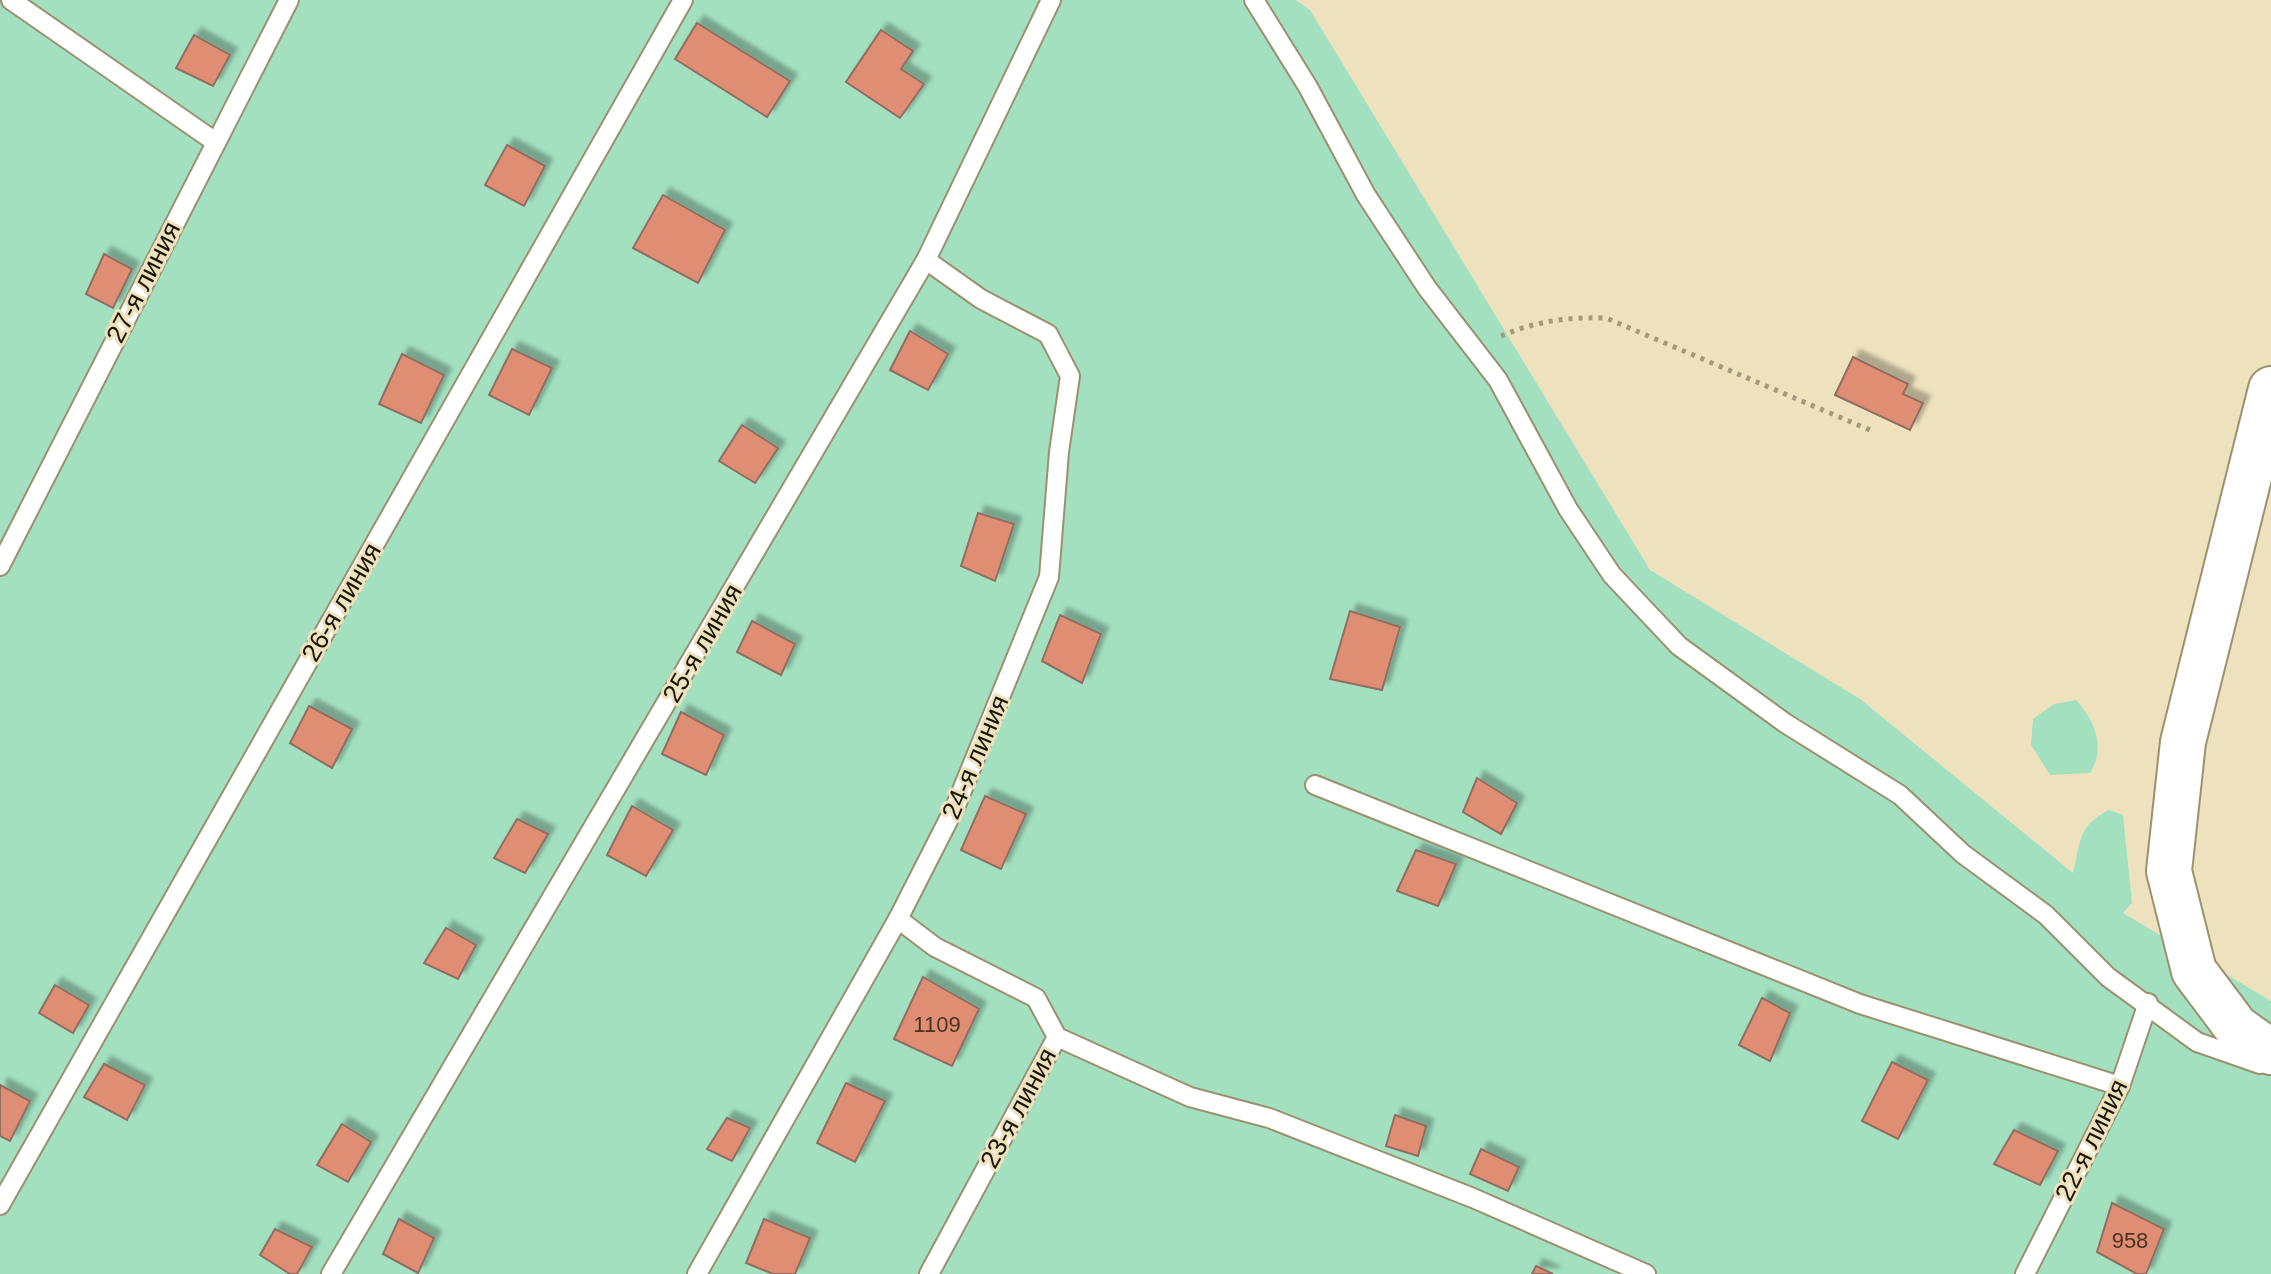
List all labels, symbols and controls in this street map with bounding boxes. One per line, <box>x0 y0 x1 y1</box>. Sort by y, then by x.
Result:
street label: 27-я линия <box>100 217 186 347</box>
street label: 26-я линия <box>295 538 387 666</box>
street label: 25-я линия <box>656 579 748 707</box>
street label: 24-я линия <box>935 691 1015 823</box>
house number: 1109 <box>913 1012 961 1037</box>
street label: 23-я линия <box>974 1043 1062 1173</box>
street label: 22-я линия <box>2049 1074 2133 1206</box>
house number: 958 <box>2112 1228 2148 1253</box>

